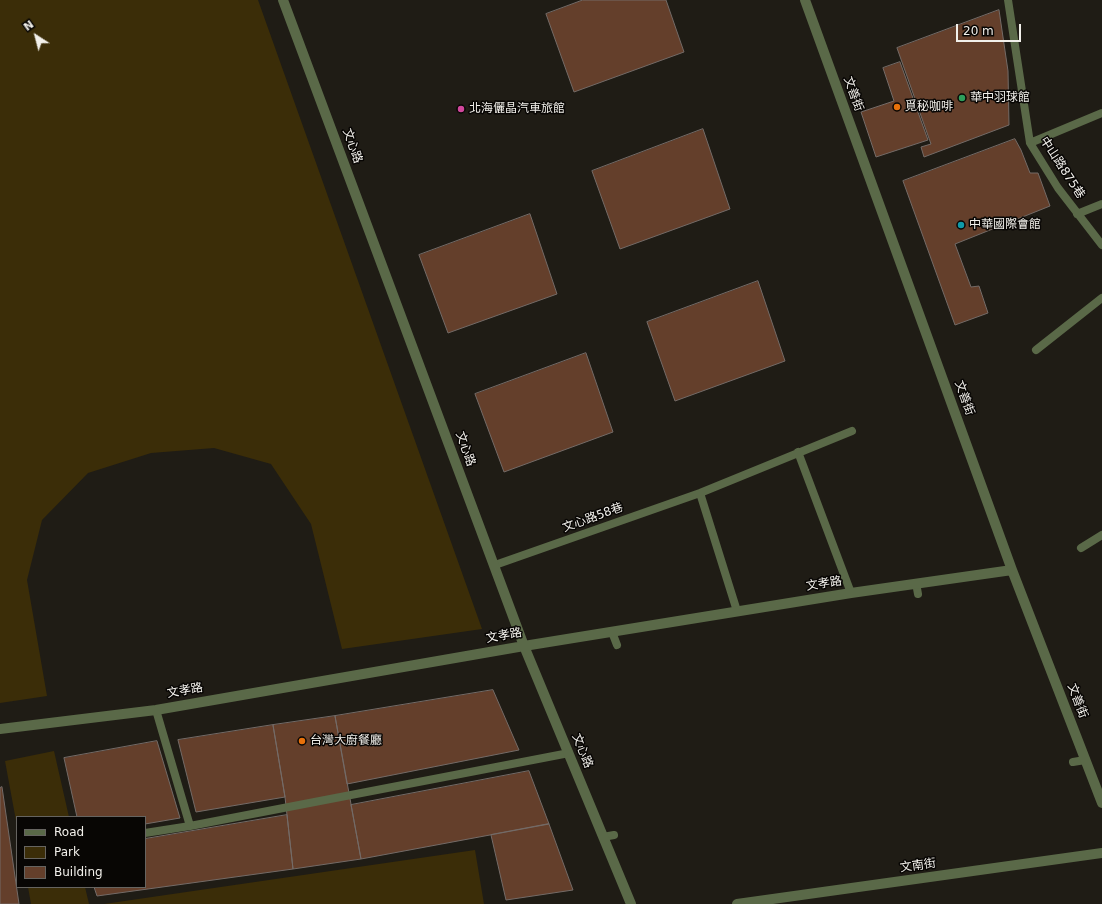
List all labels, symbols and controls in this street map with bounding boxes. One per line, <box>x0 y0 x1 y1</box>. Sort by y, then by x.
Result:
north arrow <box>16 16 56 56</box>
scale bar <box>958 16 1023 42</box>
text: N <box>21 18 36 34</box>
text: 20 m <box>963 24 994 38</box>
street label: 文善街 <box>840 75 866 113</box>
place label: 華中羽球館 <box>970 91 1030 105</box>
marker: 華中羽球館 <box>957 93 967 103</box>
place label: 覓秘咖啡 <box>905 100 953 114</box>
place label: 北海儷晶汽車旅館 <box>469 102 565 116</box>
marker: 覓秘咖啡 <box>892 102 902 112</box>
marker: 北海儷晶汽車旅館 <box>456 104 466 114</box>
street label: 文心路 <box>339 127 365 165</box>
street label: 中山路875巷 <box>1037 134 1087 202</box>
place label: 中華國際會館 <box>969 218 1041 232</box>
marker: 中華國際會館 <box>956 220 966 230</box>
street label: 文善街 <box>951 379 977 417</box>
street label: 文心路 <box>452 430 478 468</box>
street label: 文心路58巷 <box>561 500 625 536</box>
street label: 文孝路 <box>805 574 843 594</box>
street label: 文孝路 <box>485 626 523 646</box>
street label: 文孝路 <box>166 681 204 701</box>
street label: 文善街 <box>1064 682 1090 720</box>
street label: 文心路 <box>569 732 595 770</box>
place label: 台灣大廚餐廳 <box>310 734 382 748</box>
marker: 台灣大廚餐廳 <box>297 736 307 746</box>
legend <box>16 816 146 888</box>
text: Road <box>54 825 84 839</box>
text: Park <box>54 845 80 859</box>
street label: 文南街 <box>899 856 937 876</box>
text: Building <box>54 865 103 879</box>

